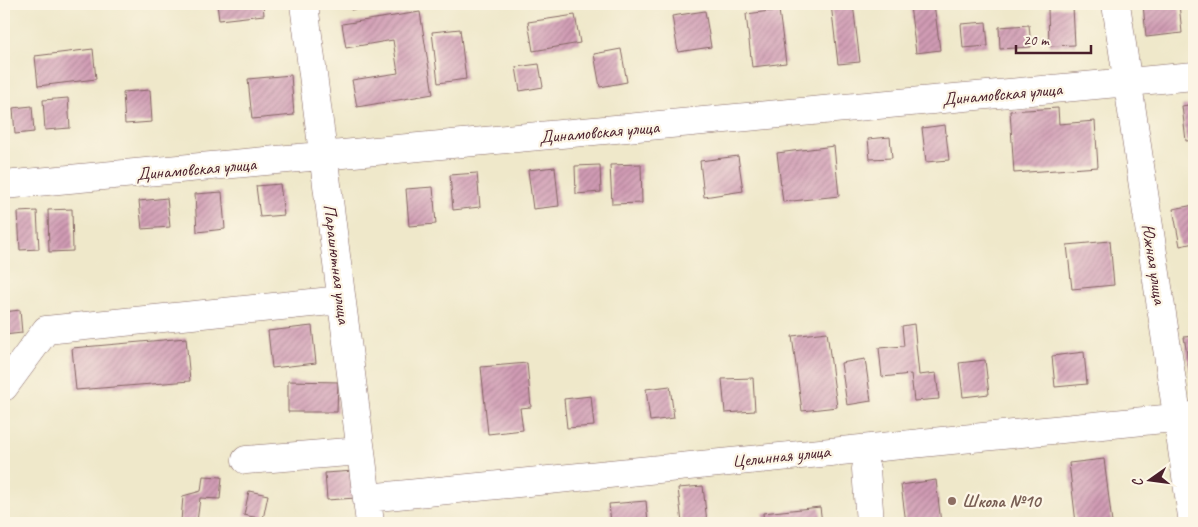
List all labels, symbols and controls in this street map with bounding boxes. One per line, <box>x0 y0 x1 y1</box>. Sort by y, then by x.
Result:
scale bar <box>1016 22 1090 54</box>
text: 20 m <box>1023 31 1050 50</box>
street label: Динамовская улица <box>941 78 1065 110</box>
street label: Динамовская улица <box>538 116 662 148</box>
street label: Динамовская улица <box>135 153 259 185</box>
street label: Парашютная улица <box>319 203 355 327</box>
street label: Южная улица <box>1137 222 1171 307</box>
street label: Целинная улица <box>731 440 832 472</box>
north arrow <box>1126 454 1176 504</box>
text: С <box>1128 476 1147 488</box>
place label: Школа №10 <box>962 490 1042 512</box>
marker: Школа №10 <box>946 495 958 507</box>

